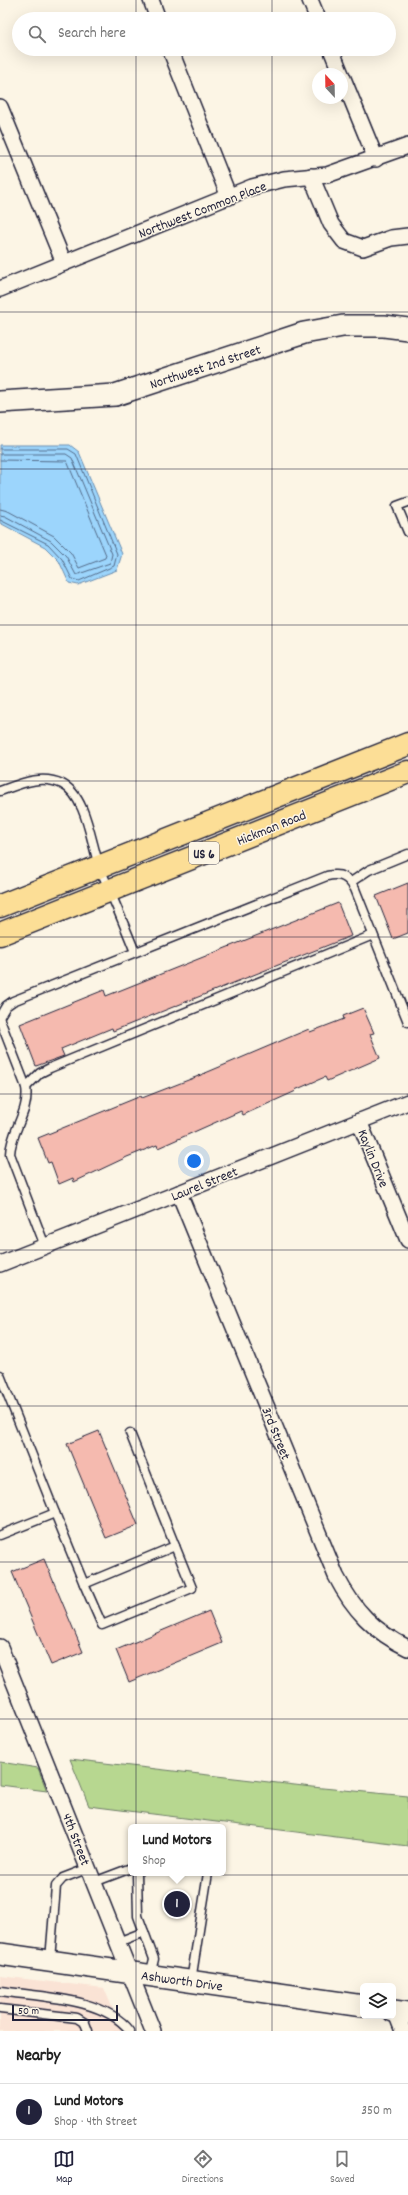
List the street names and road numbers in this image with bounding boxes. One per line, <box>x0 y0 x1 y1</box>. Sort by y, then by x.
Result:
street label: Northwest Common Place <box>136 177 270 245</box>
street label: Northwest 2nd Street <box>147 341 264 395</box>
street label: Hickman Road <box>234 806 309 852</box>
road number: US 6 <box>189 842 219 864</box>
street label: Kaylin Drive <box>351 1127 393 1191</box>
street label: Laurel Street <box>168 1162 241 1207</box>
street label: 3rd Street <box>256 1404 295 1463</box>
street label: 4th Street <box>56 1811 94 1869</box>
street label: Ashworth Drive <box>140 1966 224 1998</box>

